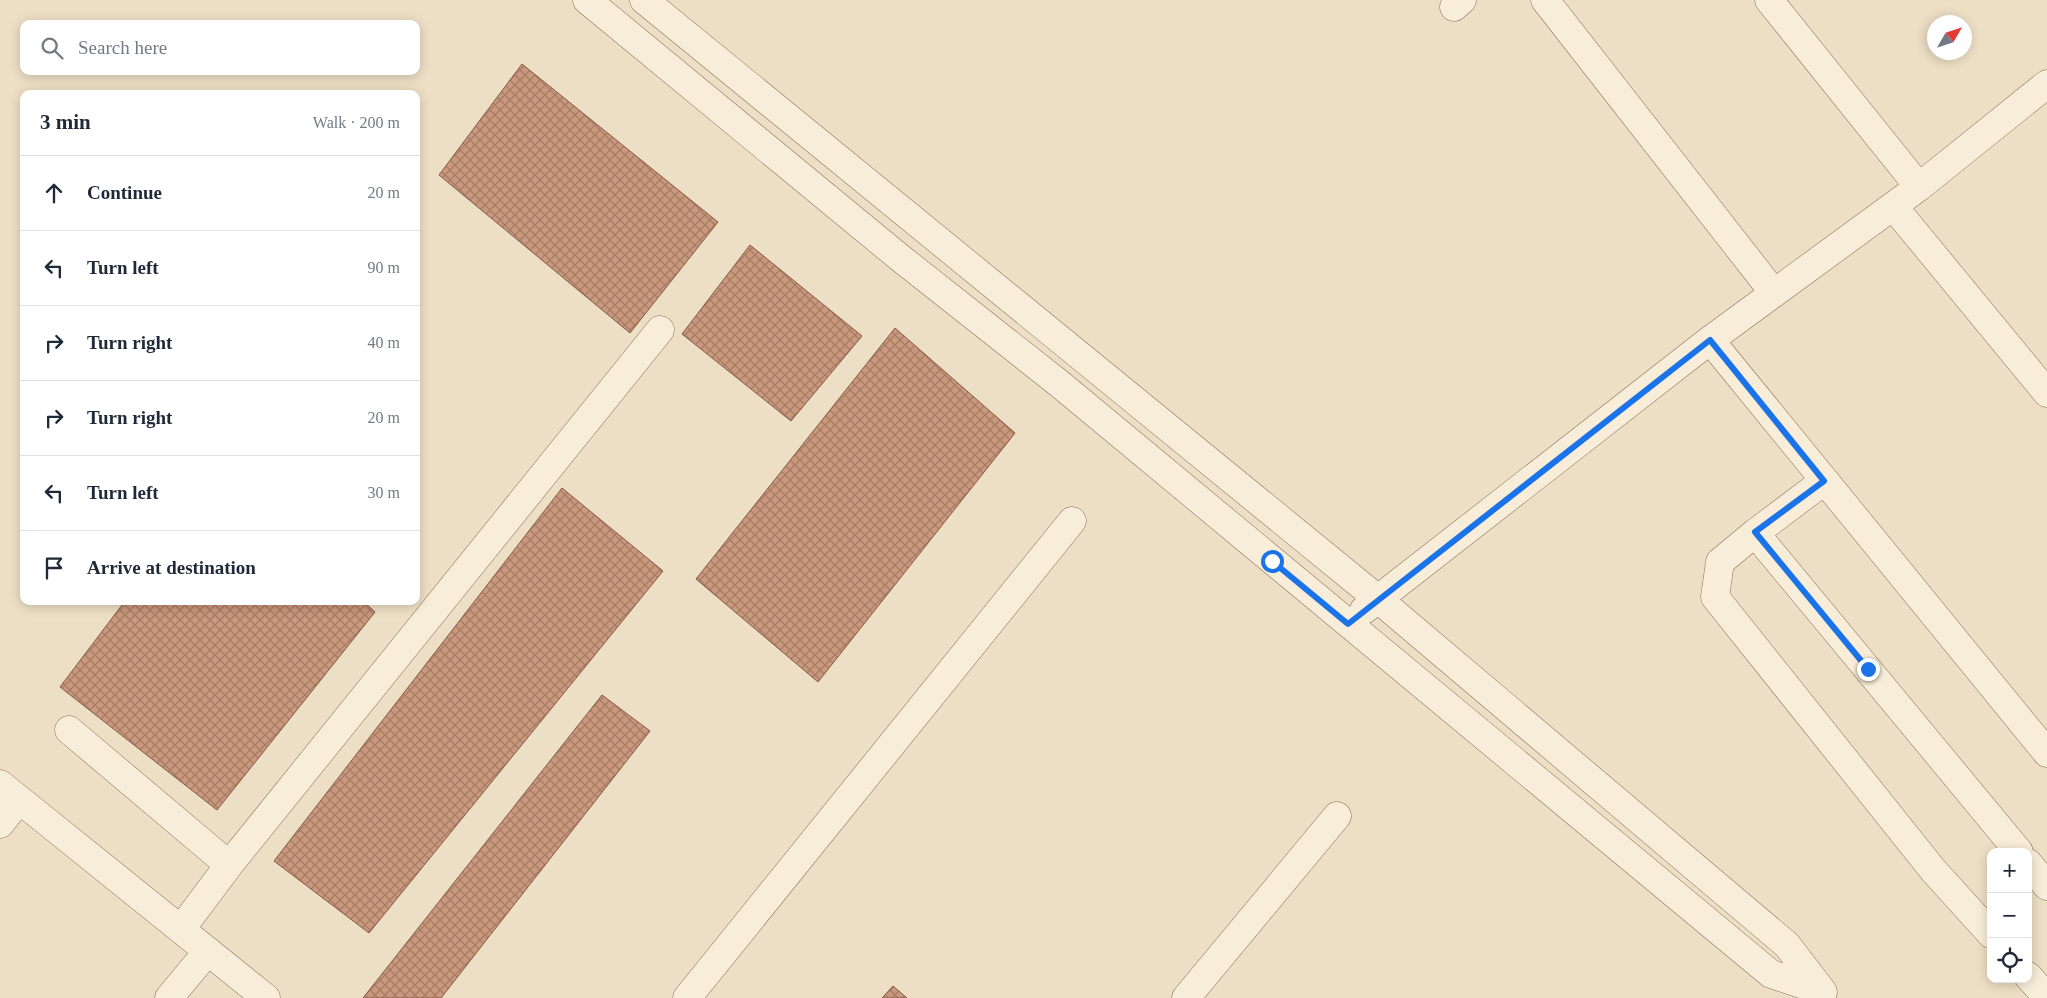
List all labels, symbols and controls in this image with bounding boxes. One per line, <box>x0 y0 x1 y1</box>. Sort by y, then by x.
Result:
north arrow <box>1927 15 1972 60</box>
search box <box>20 20 420 75</box>
icon: search <box>38 34 66 62</box>
text: Search here <box>78 37 167 58</box>
text: 3 min <box>40 110 91 134</box>
text: Walk · 200 m <box>313 114 400 131</box>
icon: ahead <box>40 179 68 207</box>
text: Continue <box>87 182 162 203</box>
text: 20 m <box>368 184 400 201</box>
icon: left <box>40 254 68 282</box>
text: Turn left <box>87 257 159 278</box>
text: 90 m <box>368 259 400 276</box>
icon: right <box>40 329 68 357</box>
text: Turn right <box>87 332 172 353</box>
text: 40 m <box>368 334 400 351</box>
icon: right <box>40 404 68 432</box>
text: Turn right <box>87 407 172 428</box>
text: 20 m <box>368 409 400 426</box>
icon: left <box>40 479 68 507</box>
text: Turn left <box>87 482 159 503</box>
text: 30 m <box>368 484 400 501</box>
route start <box>1261 550 1284 573</box>
icon: arrive <box>40 554 68 582</box>
text: Arrive at destination <box>87 557 256 578</box>
route end <box>1857 658 1880 681</box>
map controls <box>1987 848 2032 983</box>
button: + <box>1987 848 2032 893</box>
button: − <box>1987 893 2032 938</box>
button: locate <box>1987 938 2032 983</box>

